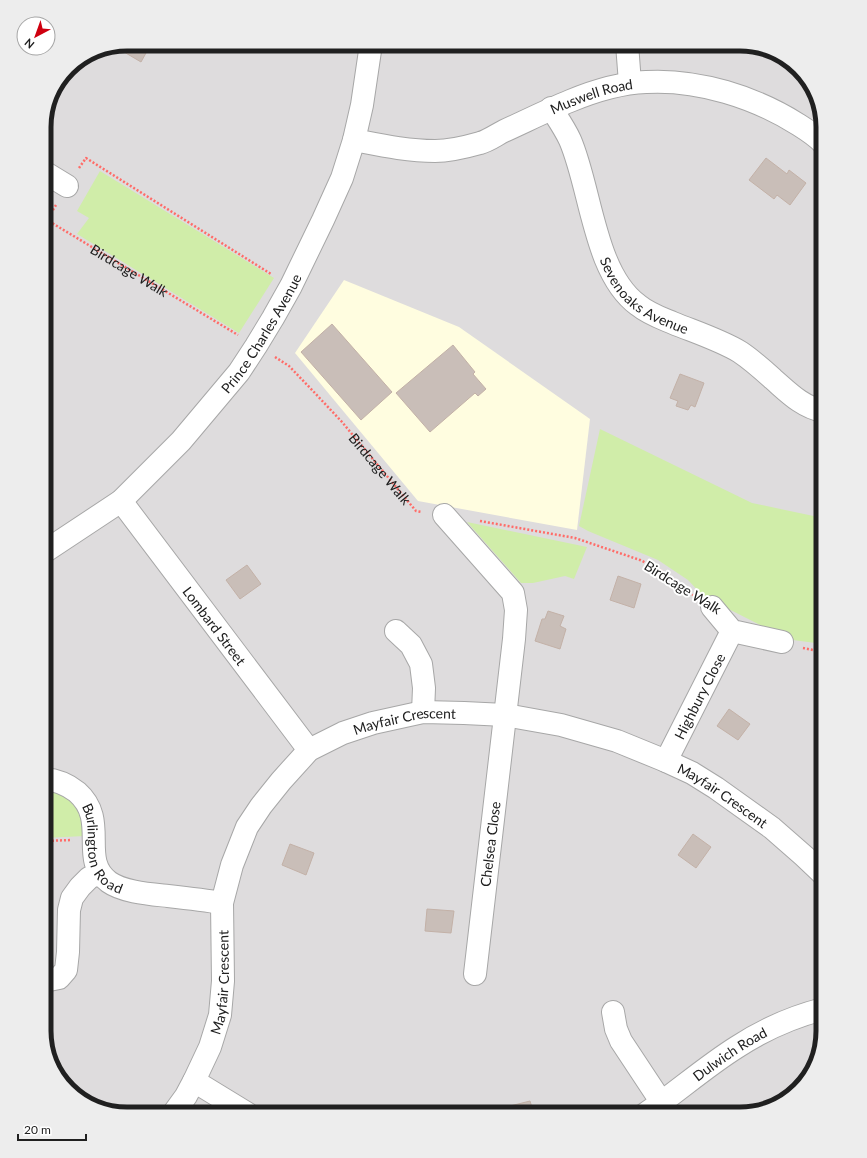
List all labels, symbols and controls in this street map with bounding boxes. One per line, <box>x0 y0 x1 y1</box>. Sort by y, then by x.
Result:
north arrow <box>16 16 56 56</box>
text: N <box>22 36 37 52</box>
street label: Muswell Road <box>547 75 634 117</box>
street label: Birdcage Walk <box>88 240 172 300</box>
street label: Sevenoaks Avenue <box>597 254 691 337</box>
street label: Prince Charles Avenue <box>217 271 304 396</box>
street label: Birdcage Walk <box>346 429 416 508</box>
street label: Birdcage Walk <box>641 557 725 618</box>
street label: Lombard Street <box>180 583 250 668</box>
street label: Highbury Close <box>670 650 728 742</box>
street label: Mayfair Crescent <box>351 704 456 738</box>
street label: Mayfair Crescent <box>675 759 771 831</box>
street label: Burlington Road <box>79 800 125 896</box>
street label: Chelsea Close <box>476 800 504 888</box>
street label: Mayfair Crescent <box>206 930 232 1036</box>
street label: Dulwich Road <box>689 1023 769 1084</box>
scale bar <box>18 1116 86 1142</box>
text: 20 m <box>24 1122 51 1137</box>

